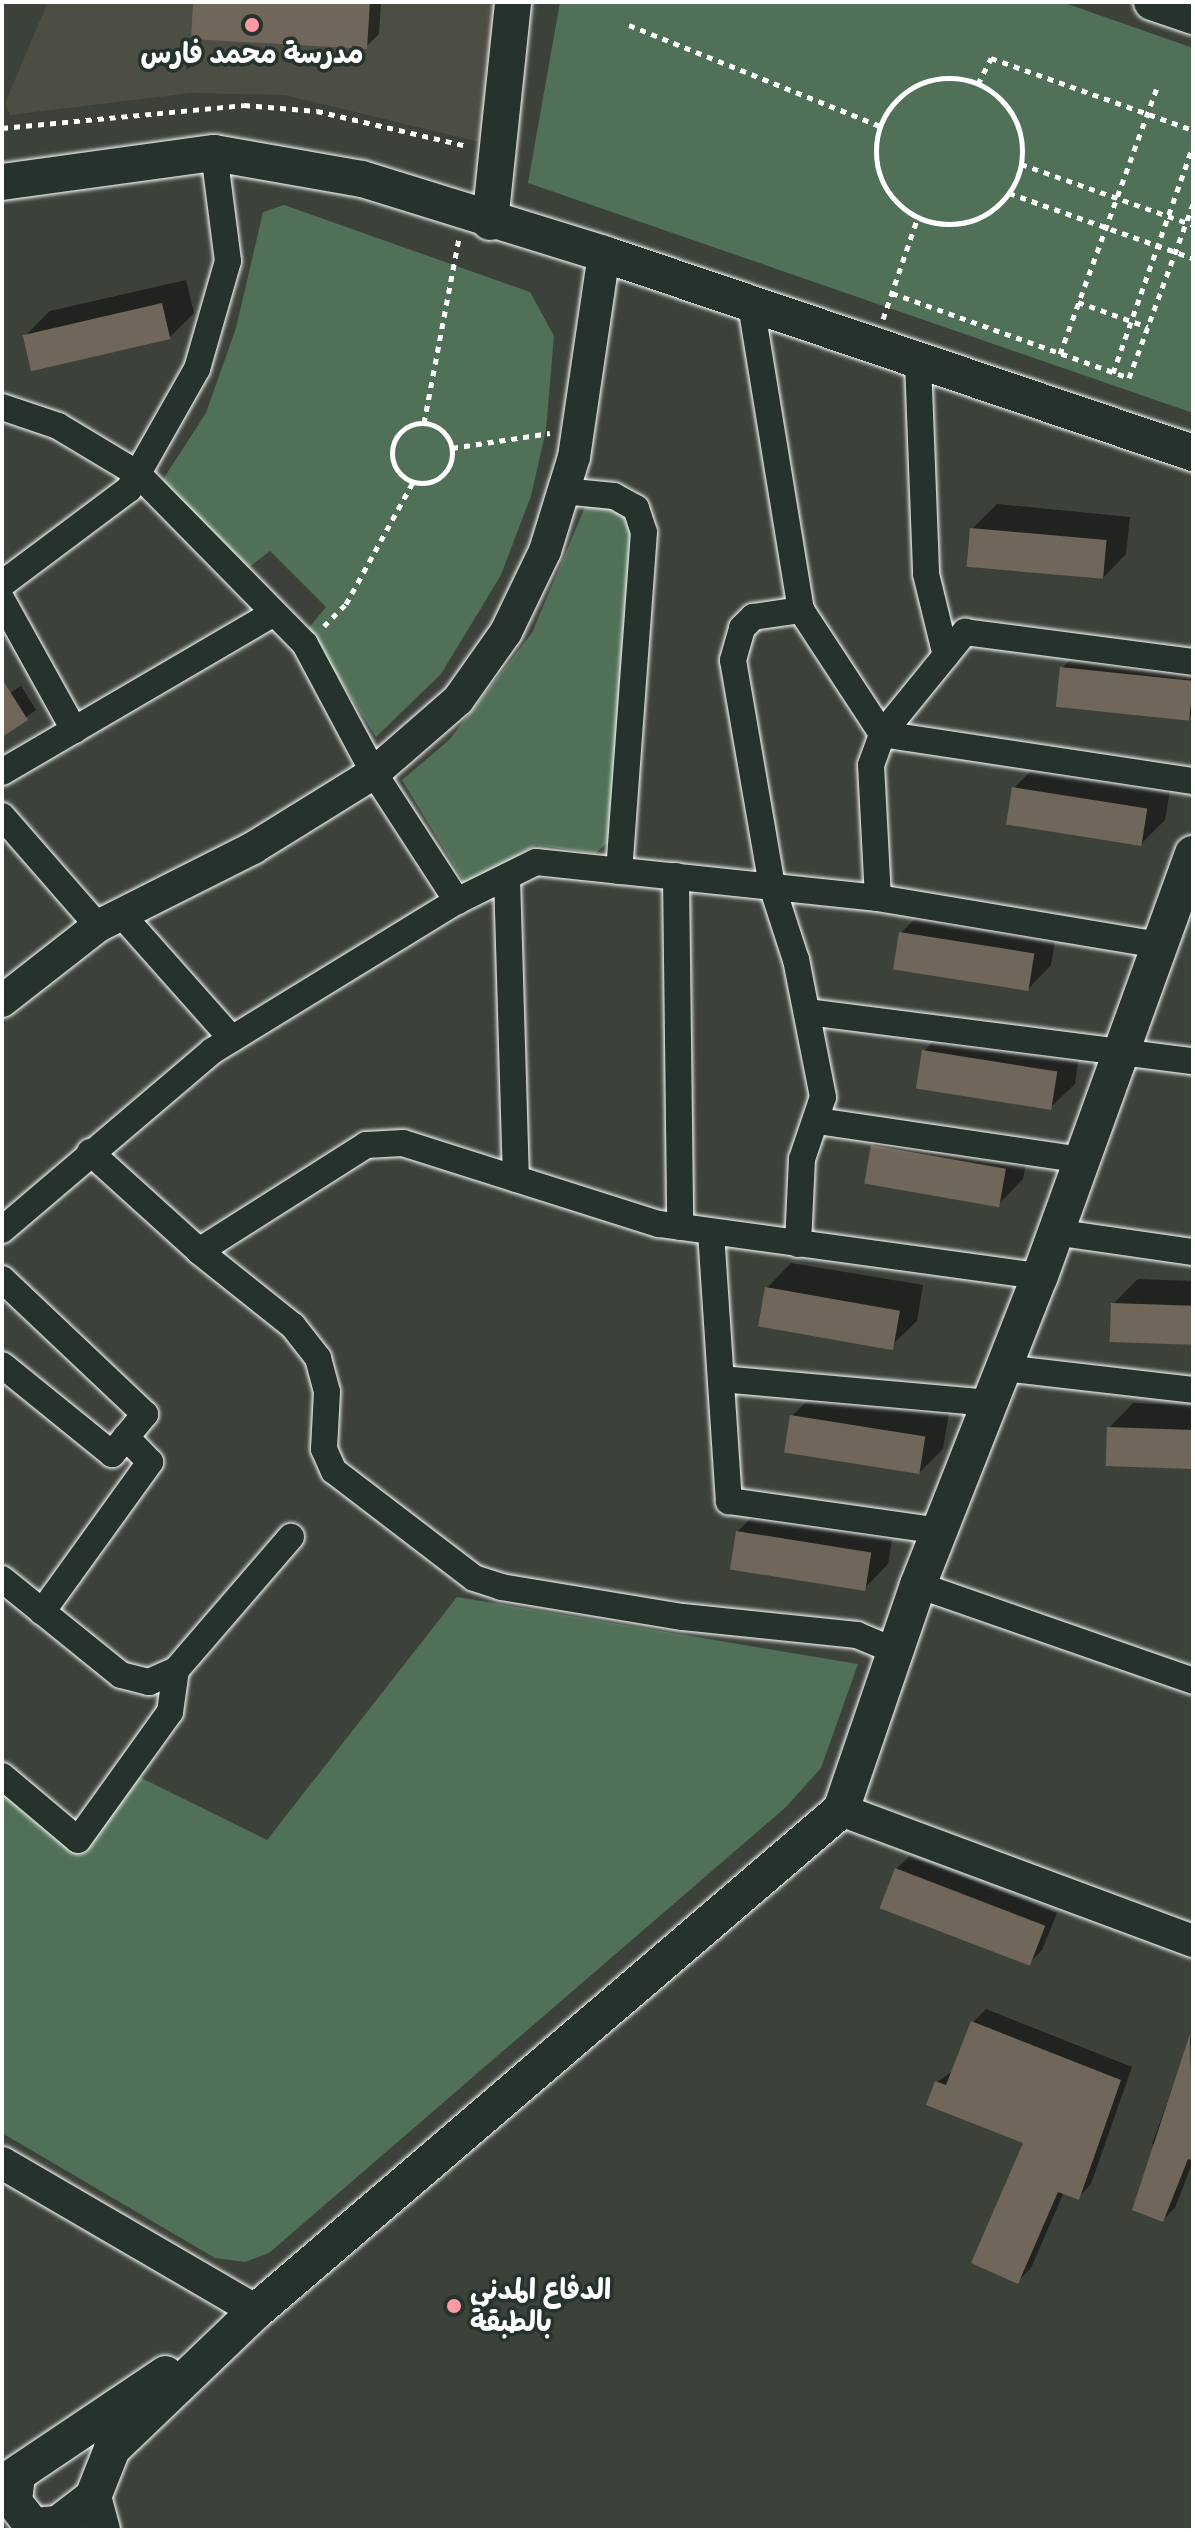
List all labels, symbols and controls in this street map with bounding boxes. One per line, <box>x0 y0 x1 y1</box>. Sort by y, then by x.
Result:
marker: مدرسة محمد فارس <box>243 16 261 34</box>
place label: مدرسة محمد فارس <box>141 37 363 71</box>
place label: الدفاع المدني بالطبقة <box>470 2273 611 2339</box>
marker: الدفاع المدني بالطبقة <box>445 2297 463 2315</box>

